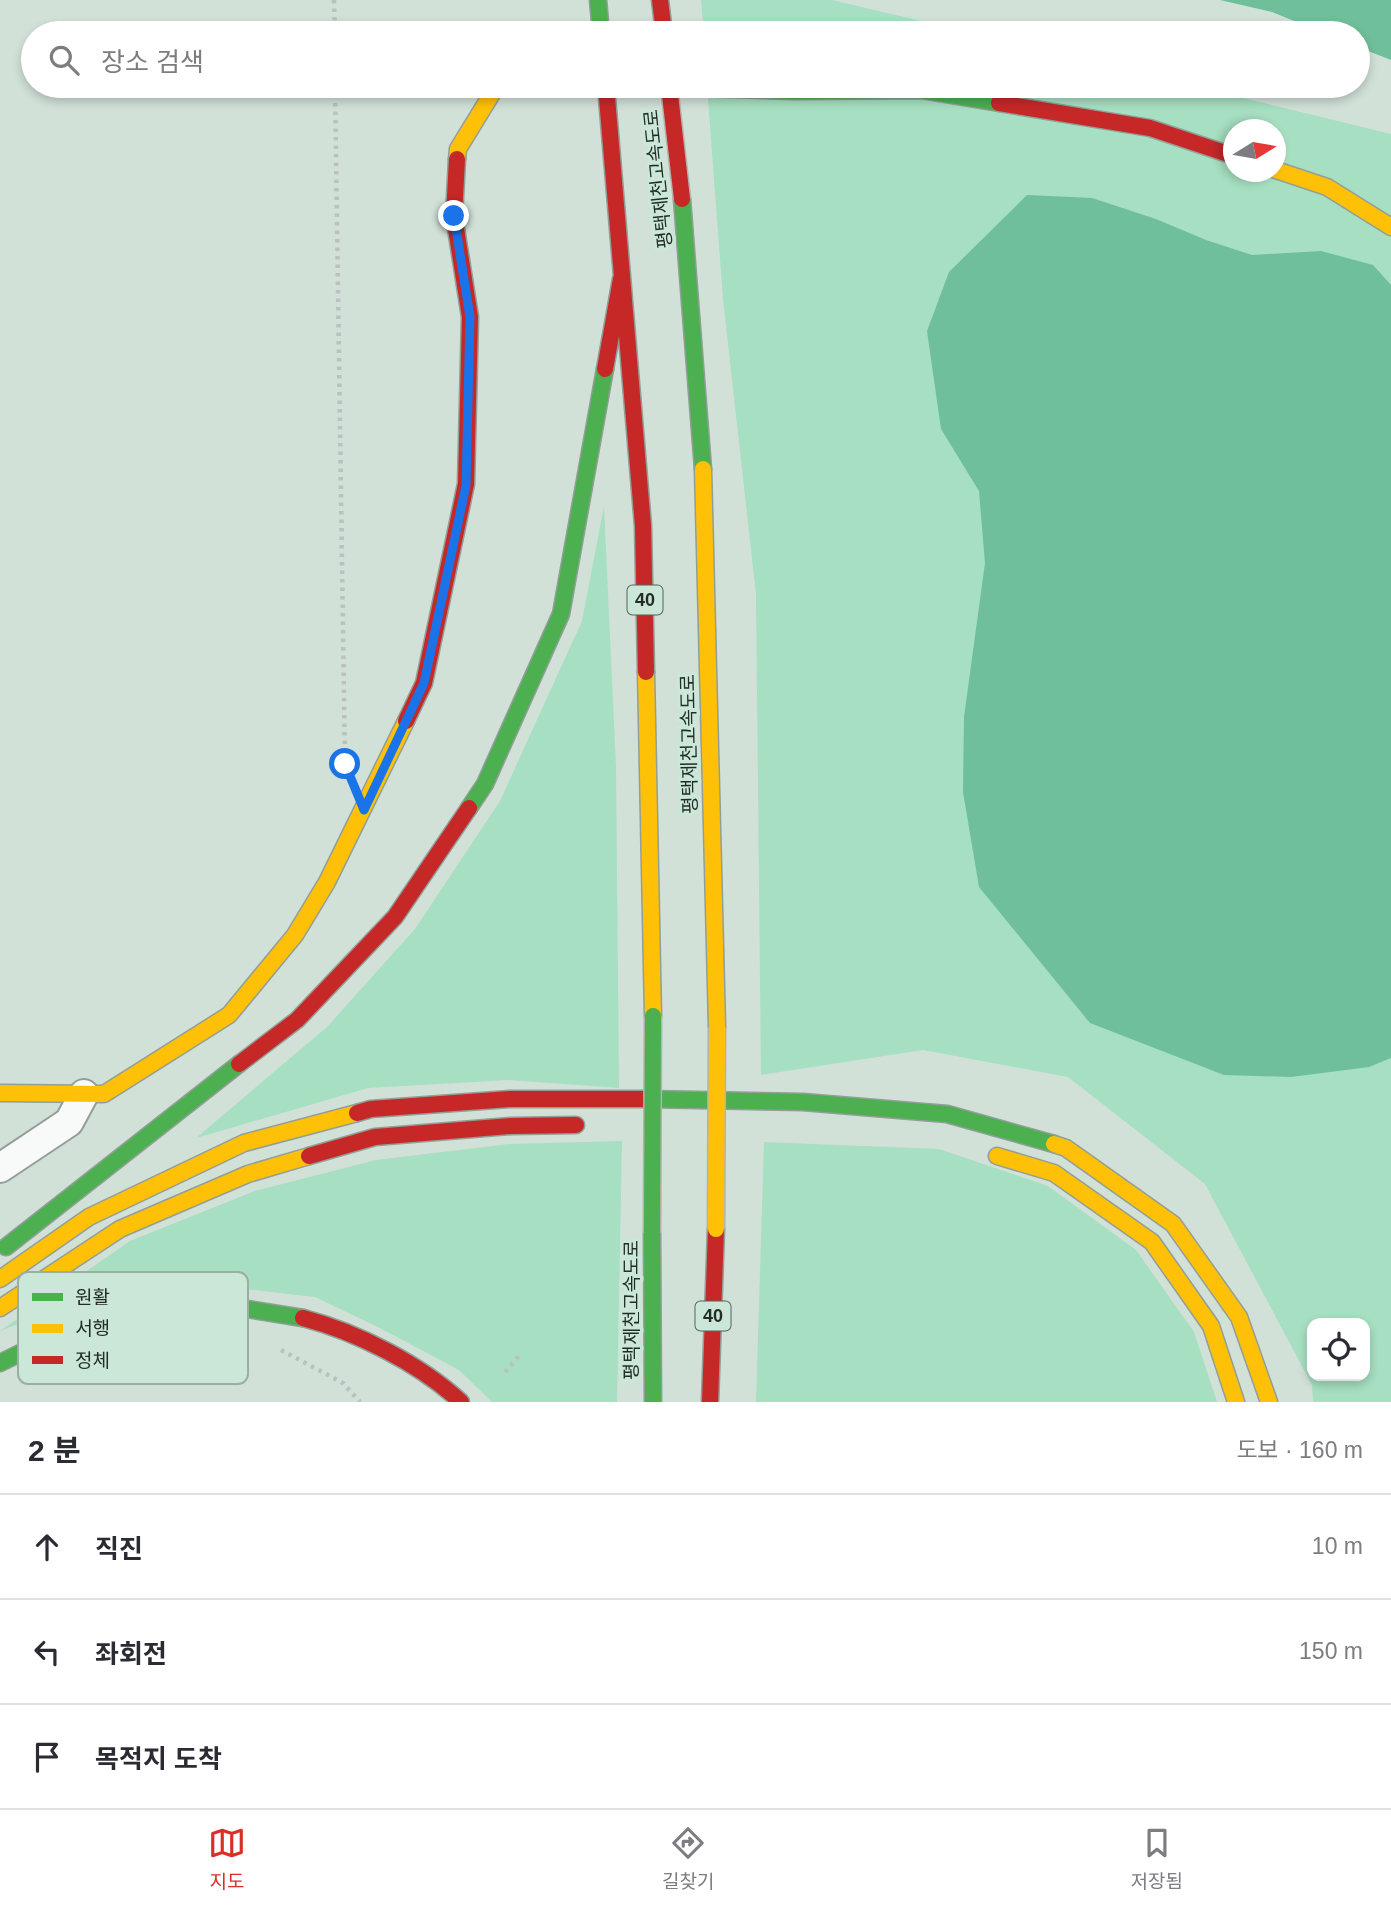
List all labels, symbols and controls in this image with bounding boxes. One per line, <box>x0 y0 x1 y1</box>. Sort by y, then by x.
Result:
search box <box>21 21 1370 98</box>
icon: search <box>45 41 83 79</box>
text: 장소 검색 <box>101 47 204 77</box>
street label: 평택제천고속도로 <box>640 108 676 250</box>
north arrow <box>1223 119 1286 182</box>
route end <box>438 200 469 231</box>
road number: 40 <box>628 586 662 614</box>
street label: 평택제천고속도로 <box>677 674 701 814</box>
route start <box>329 748 360 779</box>
street label: 평택제천고속도로 <box>621 1240 642 1380</box>
legend <box>18 1272 248 1384</box>
text: 원활 <box>75 1287 110 1308</box>
road number: 40 <box>696 1302 730 1330</box>
text: 서행 <box>75 1318 110 1339</box>
map controls <box>1307 1318 1370 1381</box>
button: locate <box>1307 1318 1370 1381</box>
text: 정체 <box>75 1350 110 1371</box>
text: 2 분 <box>28 1434 81 1467</box>
text: 도보 · 160 m <box>1236 1437 1363 1463</box>
icon: ahead <box>28 1528 66 1566</box>
text: 10 m <box>1312 1533 1363 1559</box>
text: 직진 <box>95 1534 143 1564</box>
icon: left <box>28 1633 66 1671</box>
text: 150 m <box>1299 1638 1363 1664</box>
text: 좌회전 <box>95 1639 167 1669</box>
icon: arrive <box>28 1738 66 1776</box>
text: 목적지 도착 <box>95 1744 222 1774</box>
tab: 지도 <box>208 1824 246 1893</box>
tab: 길찾기 <box>662 1824 715 1893</box>
tab: 저장됨 <box>1131 1824 1183 1893</box>

